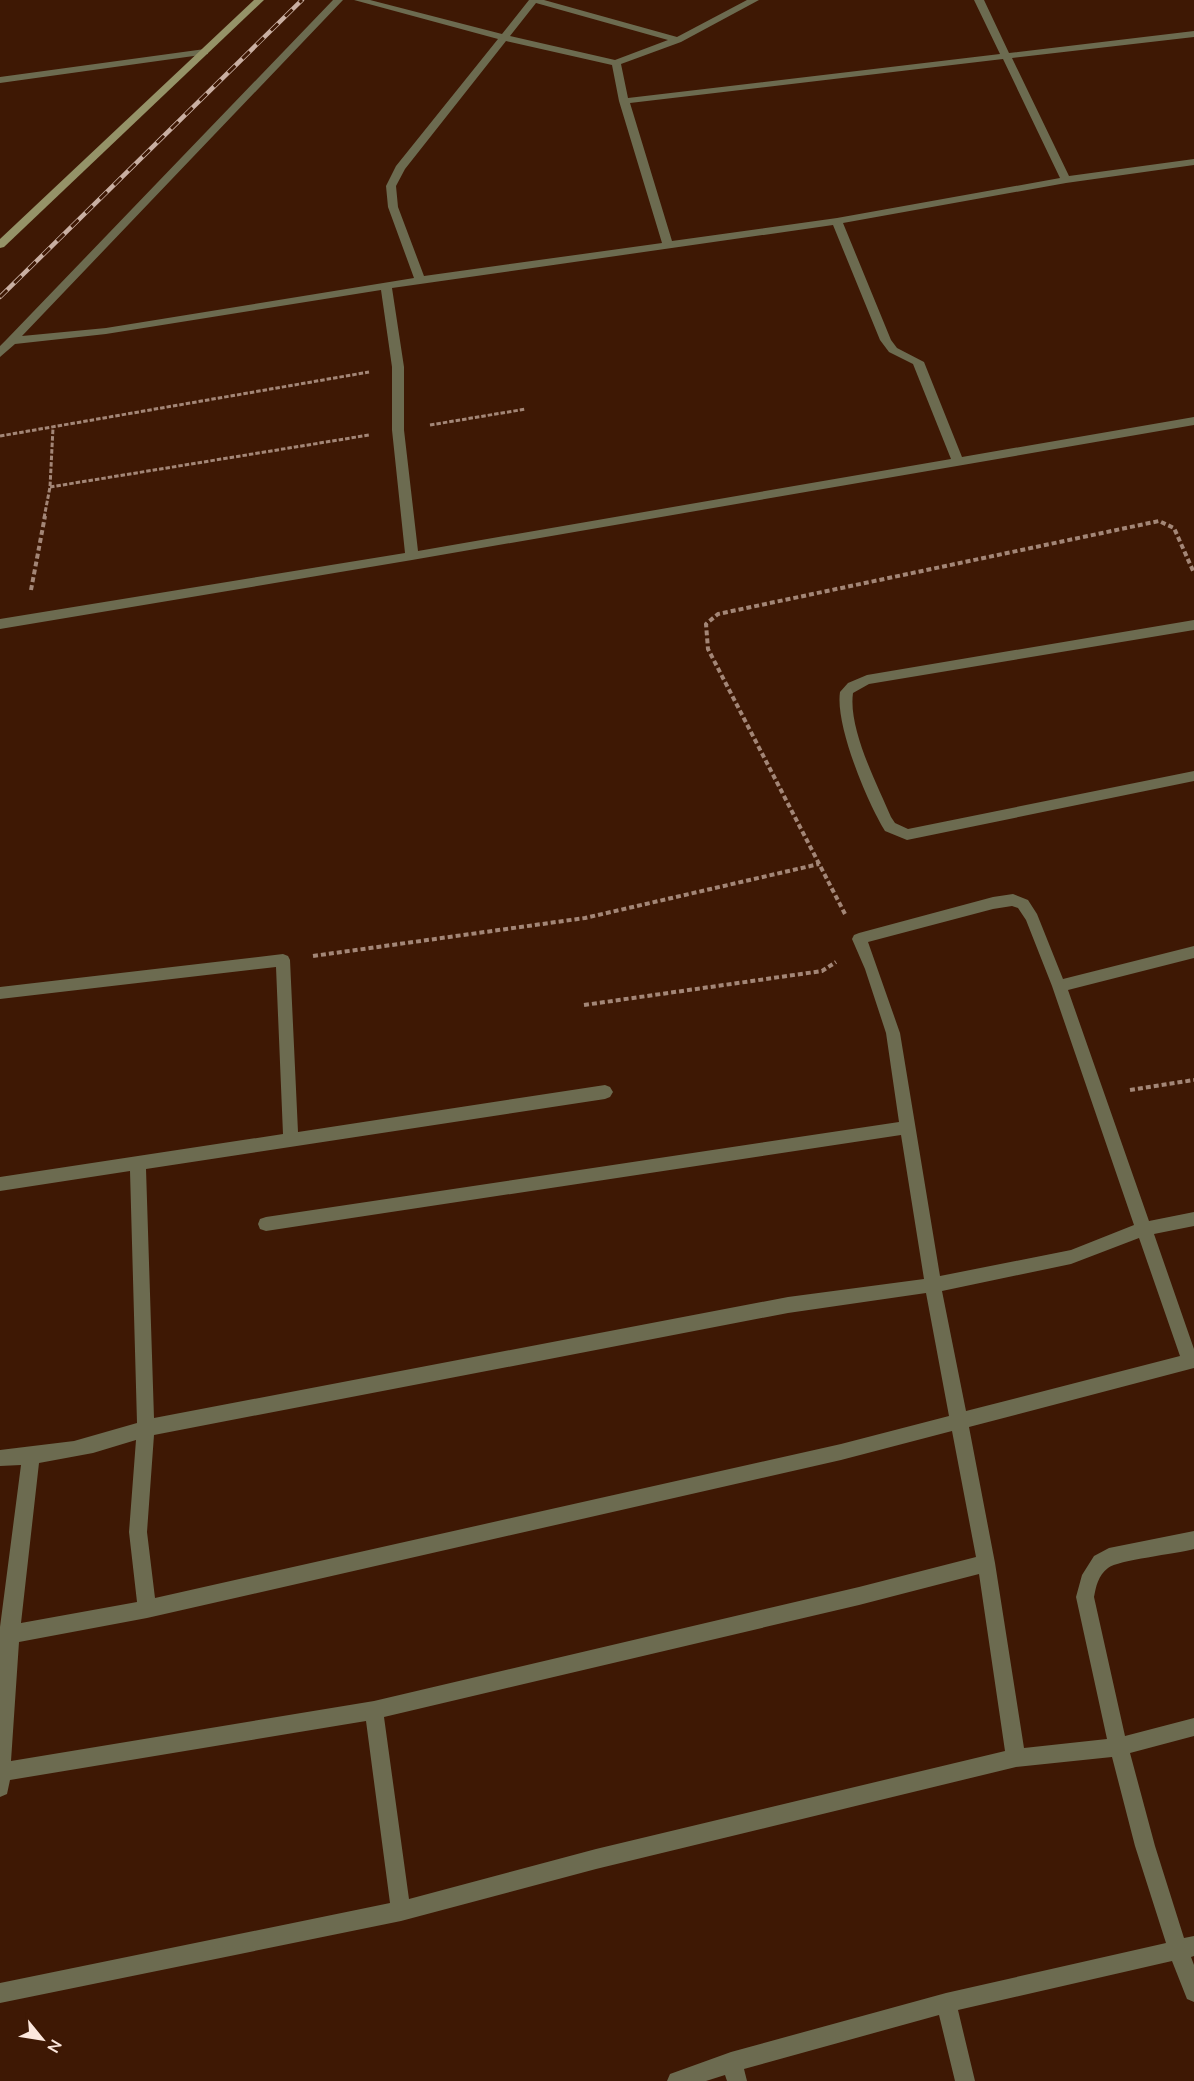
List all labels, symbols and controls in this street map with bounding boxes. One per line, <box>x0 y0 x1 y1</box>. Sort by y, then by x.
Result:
north arrow <box>12 2009 72 2069</box>
text: N <box>43 2036 67 2057</box>

